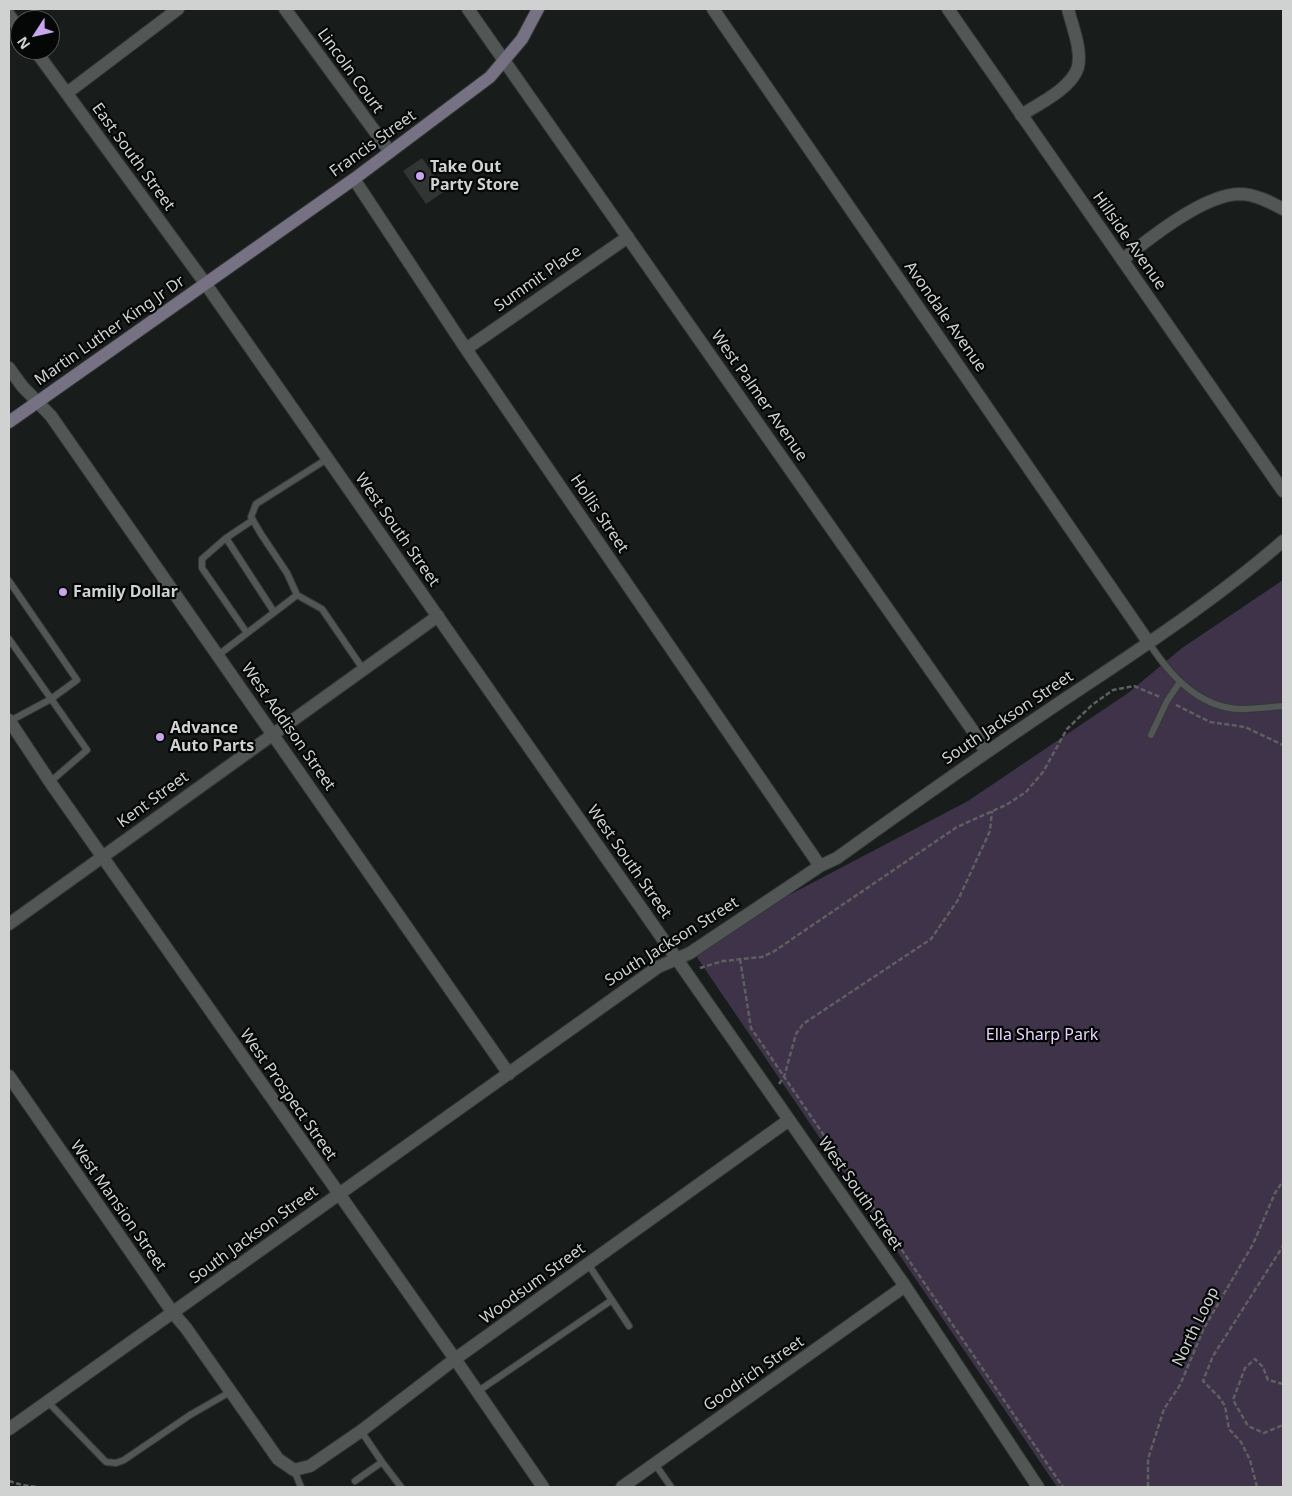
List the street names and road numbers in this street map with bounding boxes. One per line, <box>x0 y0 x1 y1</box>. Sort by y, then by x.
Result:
street label: Lincoln Court <box>313 25 387 117</box>
street label: East South Street <box>88 99 178 215</box>
street label: Francis Street <box>326 106 420 182</box>
street label: Hillside Avenue <box>1088 188 1170 294</box>
street label: Summit Place <box>491 242 585 316</box>
street label: Avondale Avenue <box>900 258 990 376</box>
street label: Martin Luther King Jr Dr <box>31 272 189 390</box>
street label: West Palmer Avenue <box>707 327 811 465</box>
street label: West South Street <box>351 470 443 590</box>
street label: Hollis Street <box>566 471 632 557</box>
street label: West Addison Street <box>237 660 339 794</box>
street label: South Jackson Street <box>939 667 1077 769</box>
street label: Kent Street <box>114 768 192 832</box>
street label: West South Street <box>583 802 675 922</box>
street label: South Jackson Street <box>602 893 742 991</box>
street label: West Prospect Street <box>235 1026 341 1164</box>
street label: West South Street <box>814 1134 906 1254</box>
street label: West Mansion Street <box>66 1137 170 1275</box>
street label: South Jackson Street <box>186 1182 322 1288</box>
street label: Woodsum Street <box>477 1239 589 1329</box>
street label: North Loop <box>1169 1284 1223 1370</box>
street label: Goodrich Street <box>700 1332 808 1416</box>

